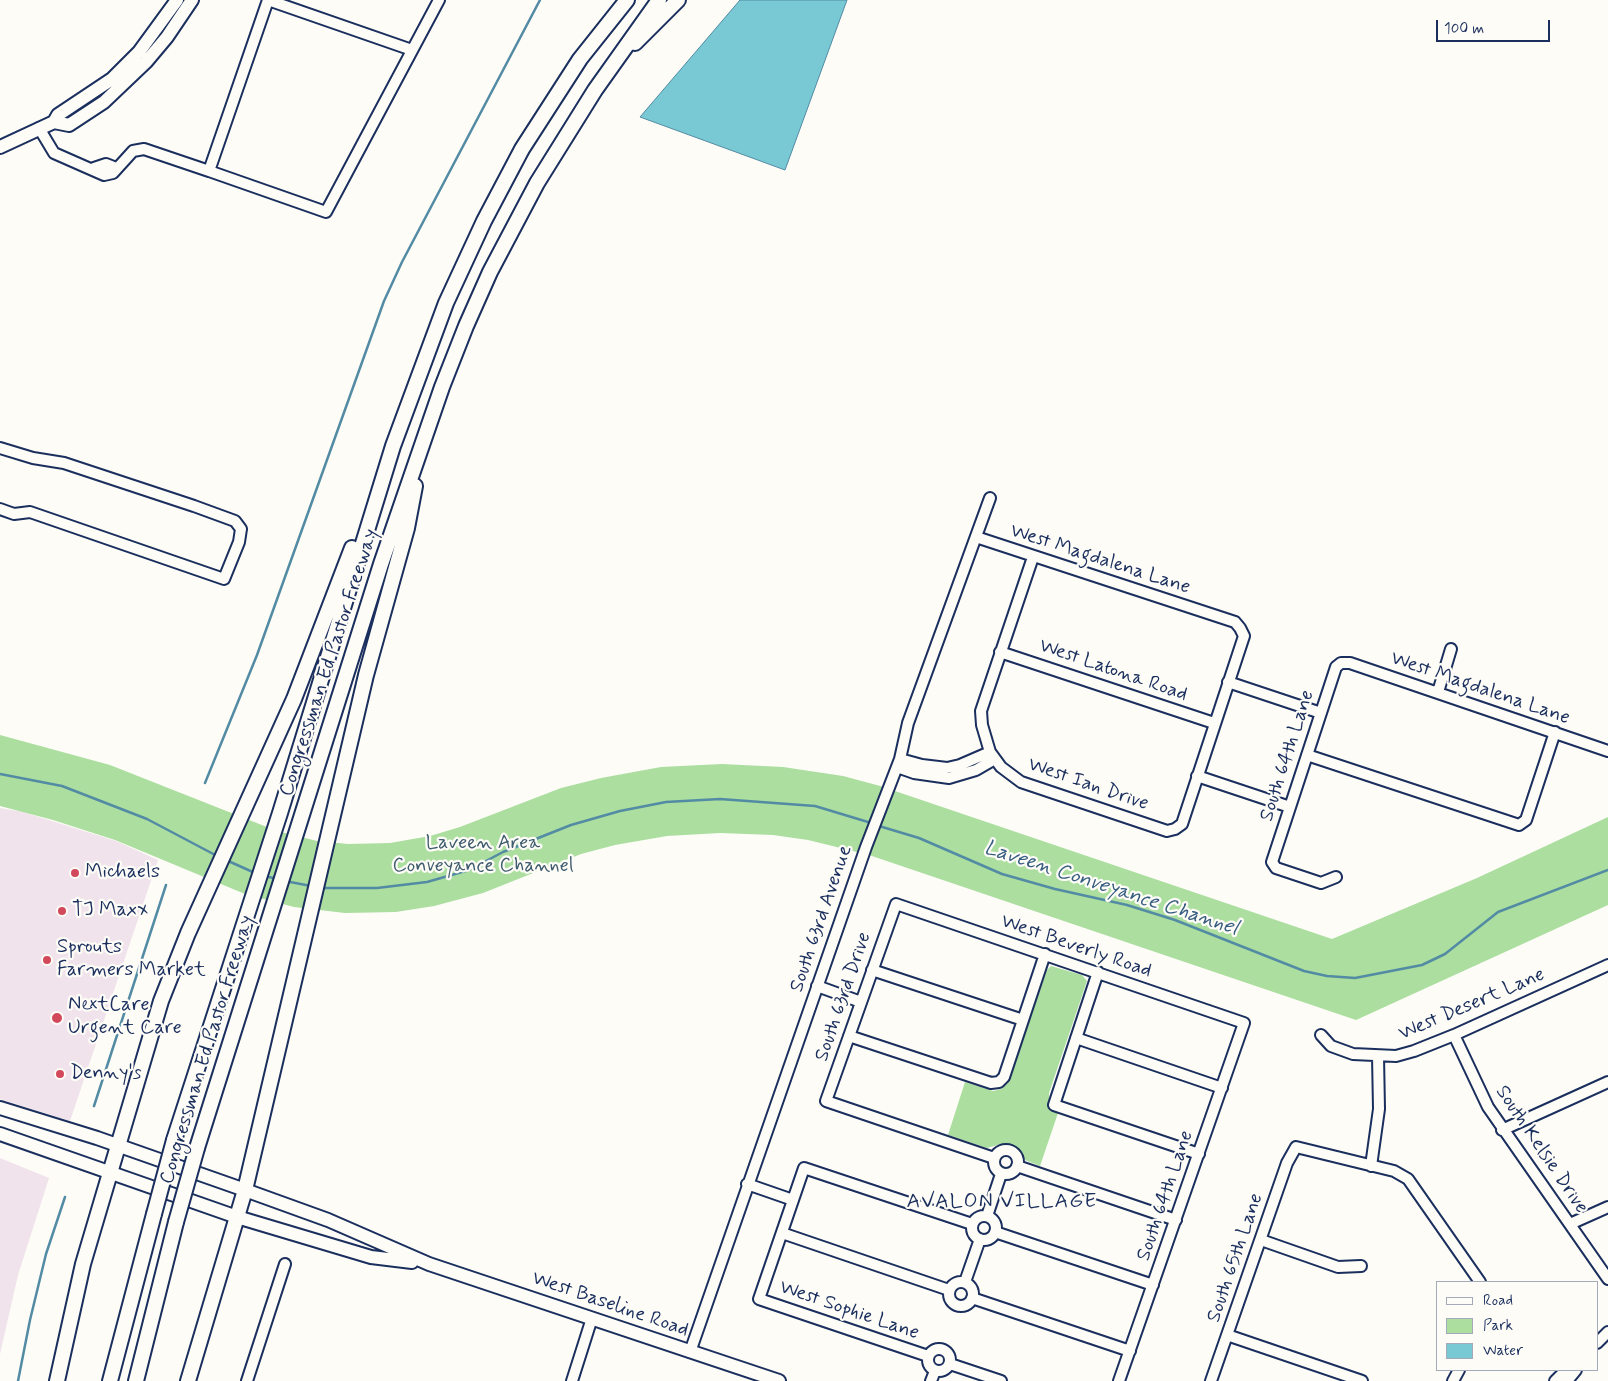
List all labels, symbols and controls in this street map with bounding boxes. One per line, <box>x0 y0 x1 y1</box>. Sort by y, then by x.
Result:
scale bar <box>1438 10 1552 42</box>
text: 100 m <box>1444 19 1484 39</box>
street label: West Magdalena Lane <box>1007 520 1193 600</box>
street label: Congressman Ed Pastor Freeway <box>275 526 385 800</box>
street label: West Latona Road <box>1036 634 1190 708</box>
street label: West Magdalena Lane <box>1387 647 1573 731</box>
street label: South 64th Lane <box>1256 687 1320 825</box>
street label: West Ian Drive <box>1024 753 1152 817</box>
park label: Laveen Area Conveyance Channel <box>392 832 574 879</box>
water label: Laveen Conveyance Channel <box>981 836 1241 942</box>
street label: South 63rd Avenue <box>786 842 858 996</box>
place label: Michaels <box>85 861 160 885</box>
marker: Michaels <box>69 867 81 879</box>
place label: TJ Maxx <box>72 899 148 923</box>
marker: TJ Maxx <box>56 905 68 917</box>
street label: West Beverly Road <box>998 910 1154 984</box>
street label: Congressman Ed Pastor Freeway <box>156 913 260 1187</box>
street label: South 63rd Drive <box>811 929 877 1065</box>
place label: Sprouts Farmers Market <box>57 936 206 983</box>
marker: Sprouts Farmers Market <box>41 954 53 966</box>
street label: West Desert Lane <box>1395 963 1549 1047</box>
place label: NextCare Urgent Care <box>68 994 182 1041</box>
marker: NextCare Urgent Care <box>50 1011 64 1025</box>
place label: Denny's <box>70 1062 142 1086</box>
marker: Denny's <box>54 1068 66 1080</box>
street label: South Kelsie Drive <box>1489 1082 1593 1218</box>
street label: South 64th Lane <box>1132 1128 1200 1264</box>
district label: AVALON VILLAGE <box>909 1190 1095 1216</box>
street label: South 65th Lane <box>1203 1190 1269 1326</box>
street label: West Baseline Road <box>528 1267 692 1343</box>
street label: West Sophie Lane <box>776 1276 922 1346</box>
legend <box>1436 1281 1598 1371</box>
text: Road <box>1483 1291 1513 1311</box>
text: Park <box>1483 1316 1513 1336</box>
text: Water <box>1483 1341 1523 1361</box>

